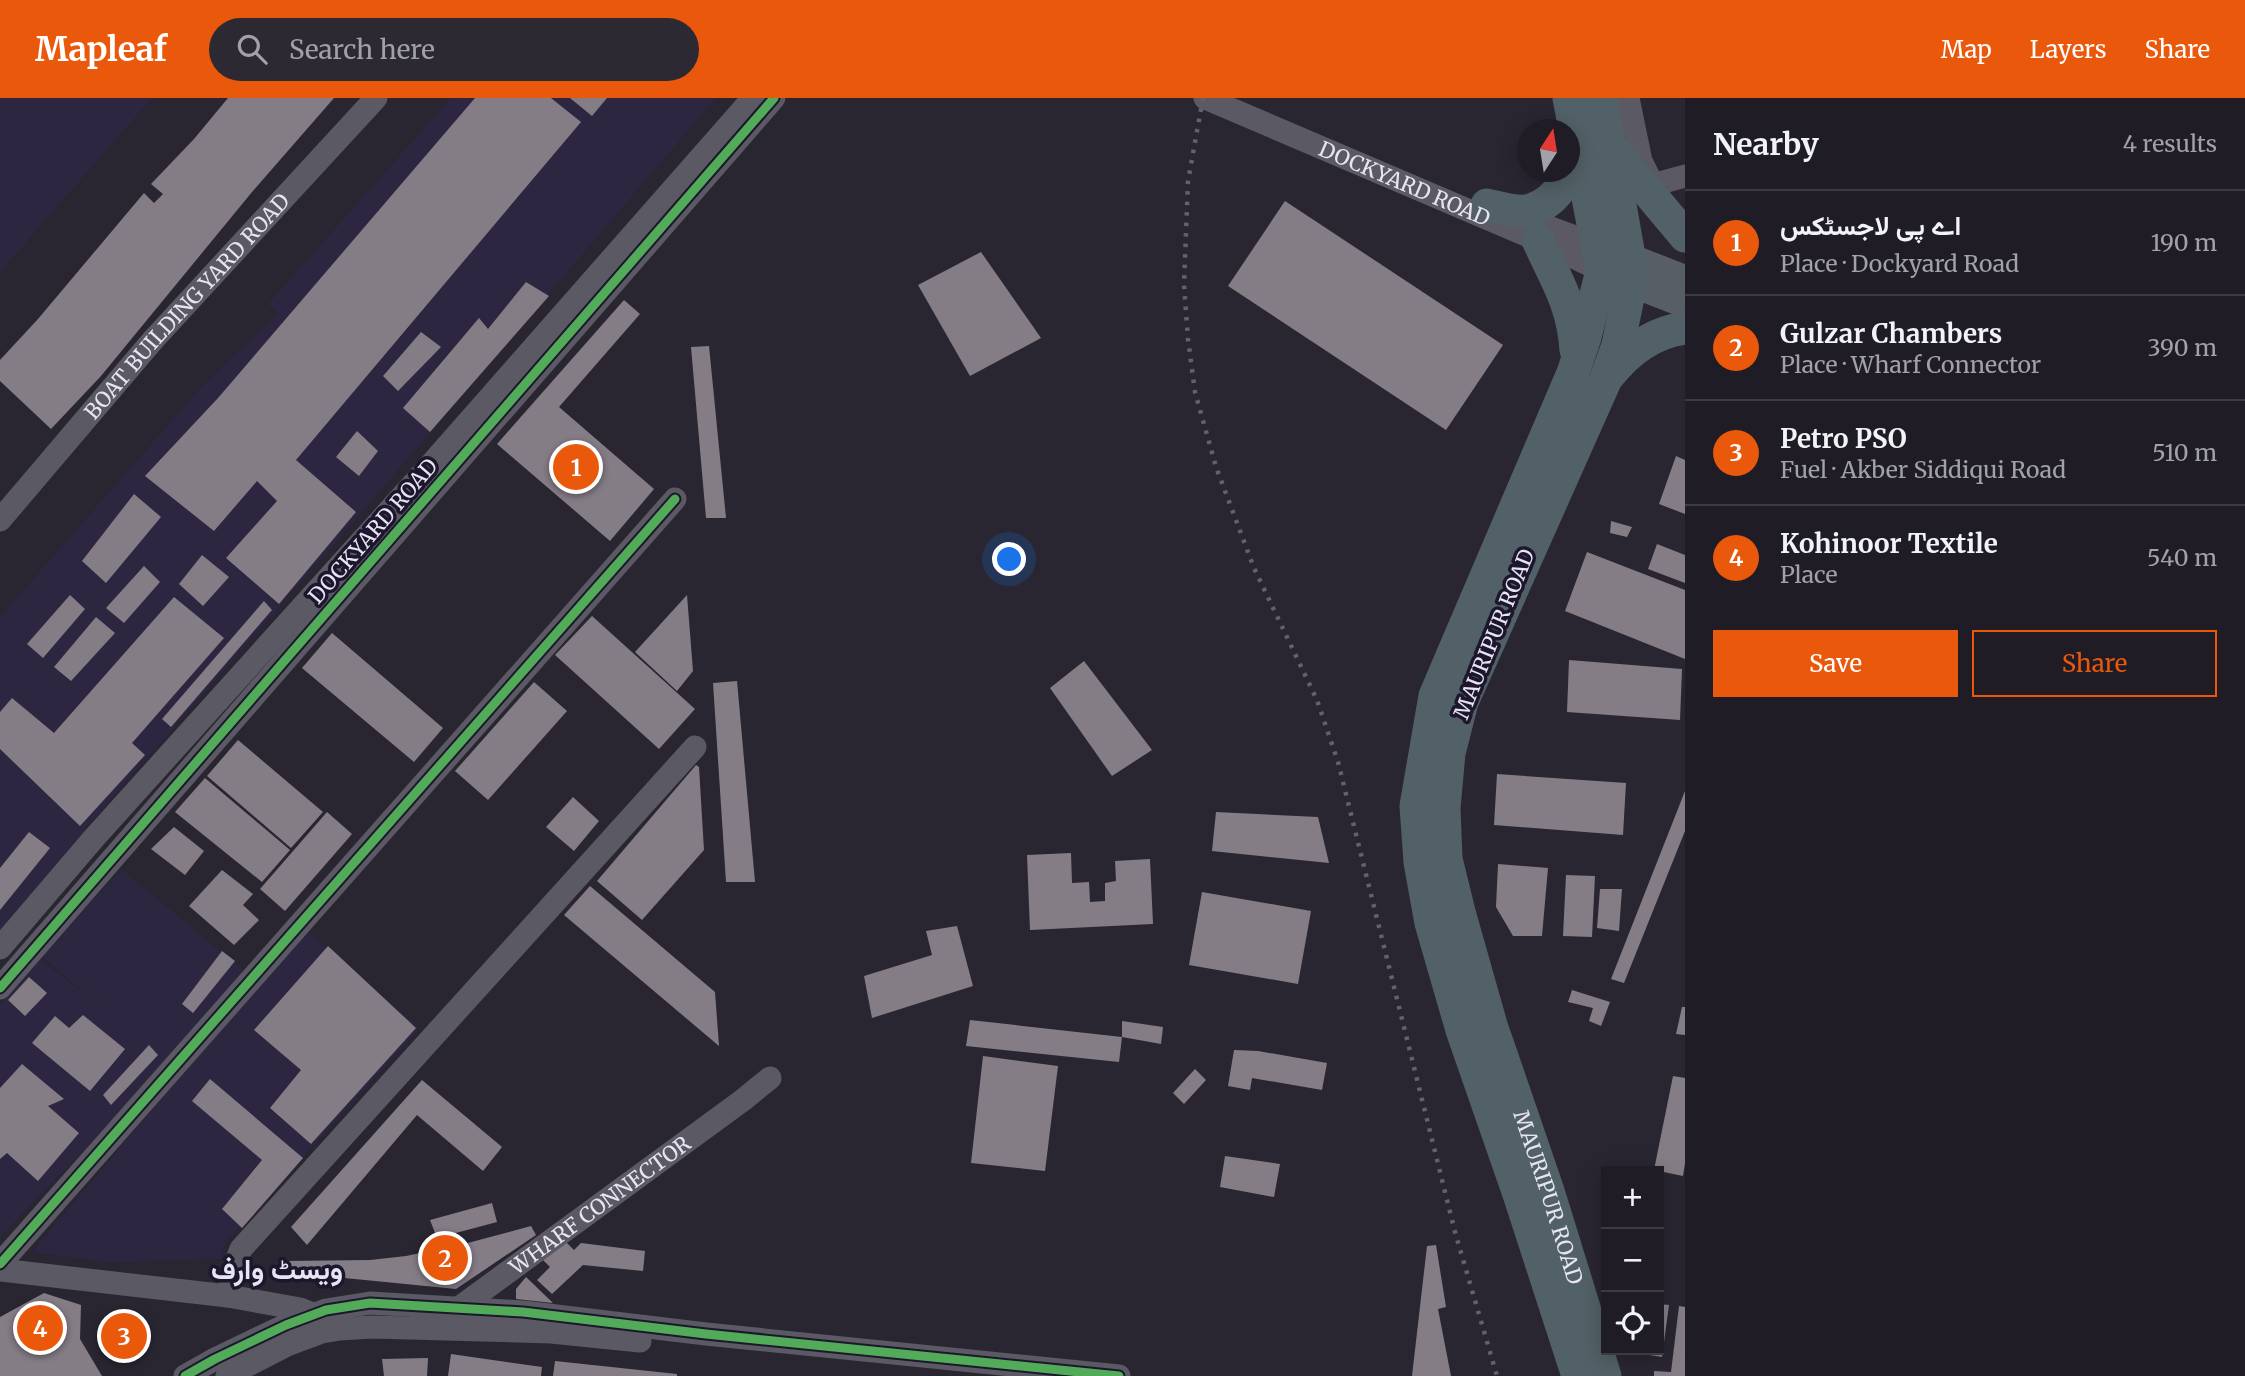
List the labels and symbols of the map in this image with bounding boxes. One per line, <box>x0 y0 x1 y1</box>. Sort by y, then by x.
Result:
north arrow <box>1517 119 1580 182</box>
street label: DOCKYARD ROAD <box>1315 135 1495 232</box>
street label: BOAT BUILDING YARD ROAD <box>78 187 295 425</box>
pin: 1 <box>553 441 599 493</box>
street label: DOCKYARD ROAD <box>303 453 444 609</box>
your location <box>992 542 1026 576</box>
street label: MAURIPUR ROAD <box>1448 545 1541 723</box>
street label: MAURIPUR ROAD <box>1508 1107 1589 1288</box>
street label: WHARF CONNECTOR <box>503 1129 696 1281</box>
pin: 2 <box>422 1232 468 1284</box>
district label: ویسٹ وارف <box>211 1251 343 1287</box>
pin: 4 <box>17 1302 63 1354</box>
pin: 3 <box>101 1310 147 1362</box>

